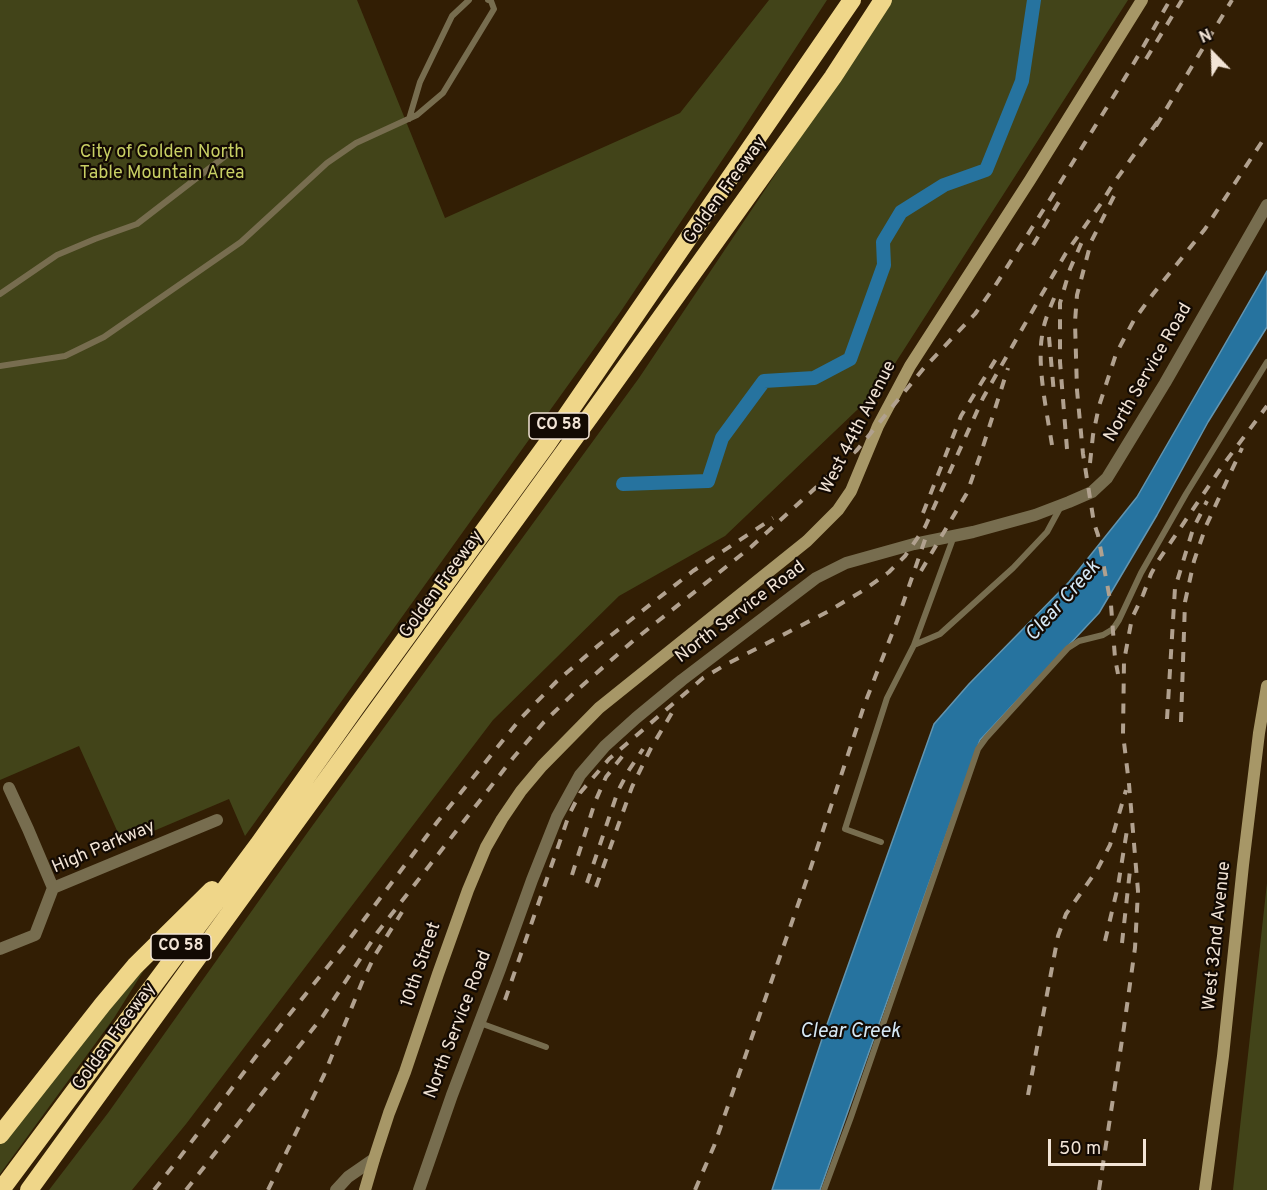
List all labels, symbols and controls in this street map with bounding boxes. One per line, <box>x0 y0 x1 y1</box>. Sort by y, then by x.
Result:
north arrow <box>1183 24 1243 84</box>
text: N <box>1197 26 1215 49</box>
street label: Golden Freeway <box>680 133 772 249</box>
park label: City of Golden North Table Mountain Area <box>79 142 245 184</box>
street label: North Service Road <box>1100 300 1198 446</box>
street label: West 44th Avenue <box>816 358 902 498</box>
road number: CO 58 <box>529 413 589 439</box>
street label: Golden Freeway <box>396 527 488 643</box>
street label: North Service Road <box>672 557 810 669</box>
water label: Clear Creek <box>1021 557 1107 647</box>
street label: High Parkway <box>49 817 159 879</box>
street label: West 32nd Avenue <box>1199 860 1237 1012</box>
street label: 10th Street <box>397 920 447 1010</box>
road number: CO 58 <box>151 934 211 960</box>
street label: North Service Road <box>421 948 497 1102</box>
street label: Golden Freeway <box>69 979 161 1095</box>
water label: Clear Creek <box>800 1021 900 1045</box>
scale bar <box>1051 1127 1148 1165</box>
text: 50 m <box>1059 1138 1101 1161</box>

